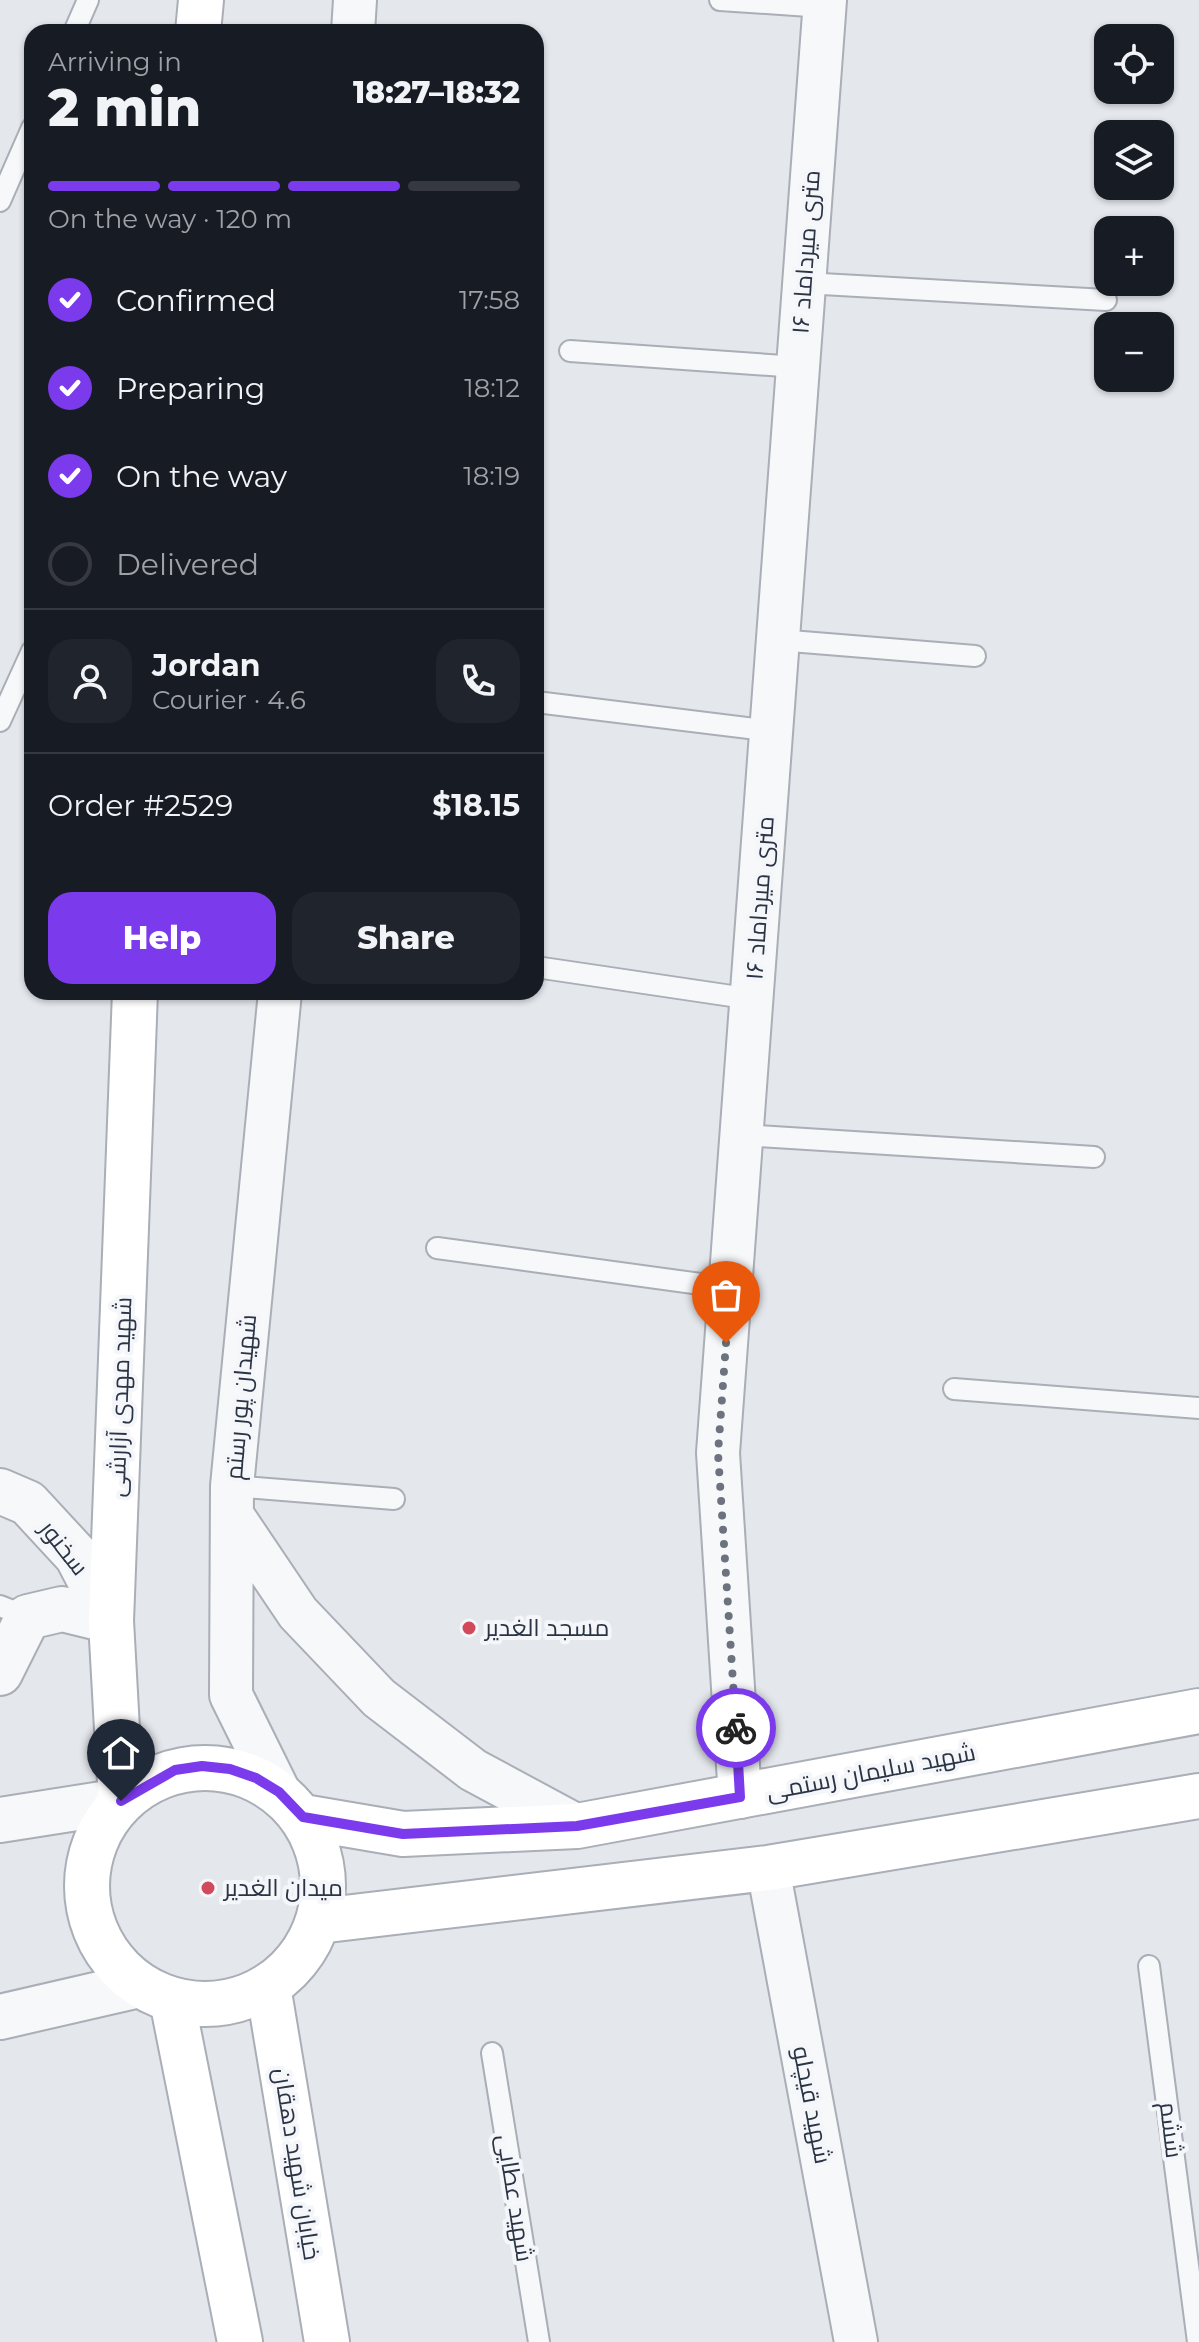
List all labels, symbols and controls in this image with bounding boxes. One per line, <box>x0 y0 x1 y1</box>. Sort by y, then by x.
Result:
map controls <box>1094 24 1174 392</box>
button: locate <box>1094 24 1174 104</box>
text: Arriving in <box>48 46 182 78</box>
text: 18:27–18:32 <box>353 74 520 111</box>
text: 2 min <box>48 76 201 139</box>
button: layers <box>1094 120 1174 200</box>
street label: ۱۶ متری میرداماد <box>785 169 826 335</box>
text: On the way · 120 m <box>48 203 292 235</box>
button: + <box>1094 216 1174 296</box>
icon: check <box>48 278 92 322</box>
text: Confirmed <box>116 282 276 319</box>
text: 17:58 <box>459 284 520 316</box>
button: − <box>1094 312 1174 392</box>
icon: check <box>48 366 92 410</box>
text: Preparing <box>116 370 265 407</box>
text: 18:12 <box>464 372 520 404</box>
icon: check <box>48 454 92 498</box>
text: On the way <box>116 458 287 495</box>
text: 18:19 <box>463 460 520 492</box>
text: Delivered <box>116 546 259 583</box>
button: person <box>48 639 132 723</box>
button: phone <box>436 639 520 723</box>
text: Jordan <box>152 647 261 684</box>
text: Courier · 4.6 <box>152 684 306 716</box>
text: Order #2529 <box>48 787 233 824</box>
text: $18.15 <box>432 787 520 824</box>
street label: ۱۶ متری میرداماد <box>739 815 780 981</box>
button: Help <box>48 892 276 984</box>
button: Share <box>292 892 520 984</box>
pin <box>692 1261 760 1343</box>
icon: bag <box>704 1273 748 1317</box>
street label: شهید مهدی آزارشی <box>102 1296 137 1498</box>
street label: شهیدان پور رستم <box>219 1313 264 1481</box>
street label: سخنور <box>33 1513 95 1581</box>
place label: مسجد الغدیر <box>483 1613 609 1642</box>
marker: مسجد الغدیر <box>460 1619 478 1637</box>
courier <box>696 1688 776 1768</box>
icon: bike <box>714 1706 758 1750</box>
pin <box>87 1719 155 1801</box>
icon: home <box>99 1731 143 1775</box>
street label: شهید سلیمان رستمی <box>764 1737 978 1806</box>
place label: میدان الغدیر <box>222 1873 343 1902</box>
marker: میدان الغدیر <box>199 1879 217 1897</box>
street label: شهید قیچلو <box>785 2044 838 2167</box>
street label: خیابان شهید دهقان <box>268 2066 327 2262</box>
street label: ششم <box>1152 2100 1189 2160</box>
street label: شهید عطایی <box>491 2132 540 2264</box>

